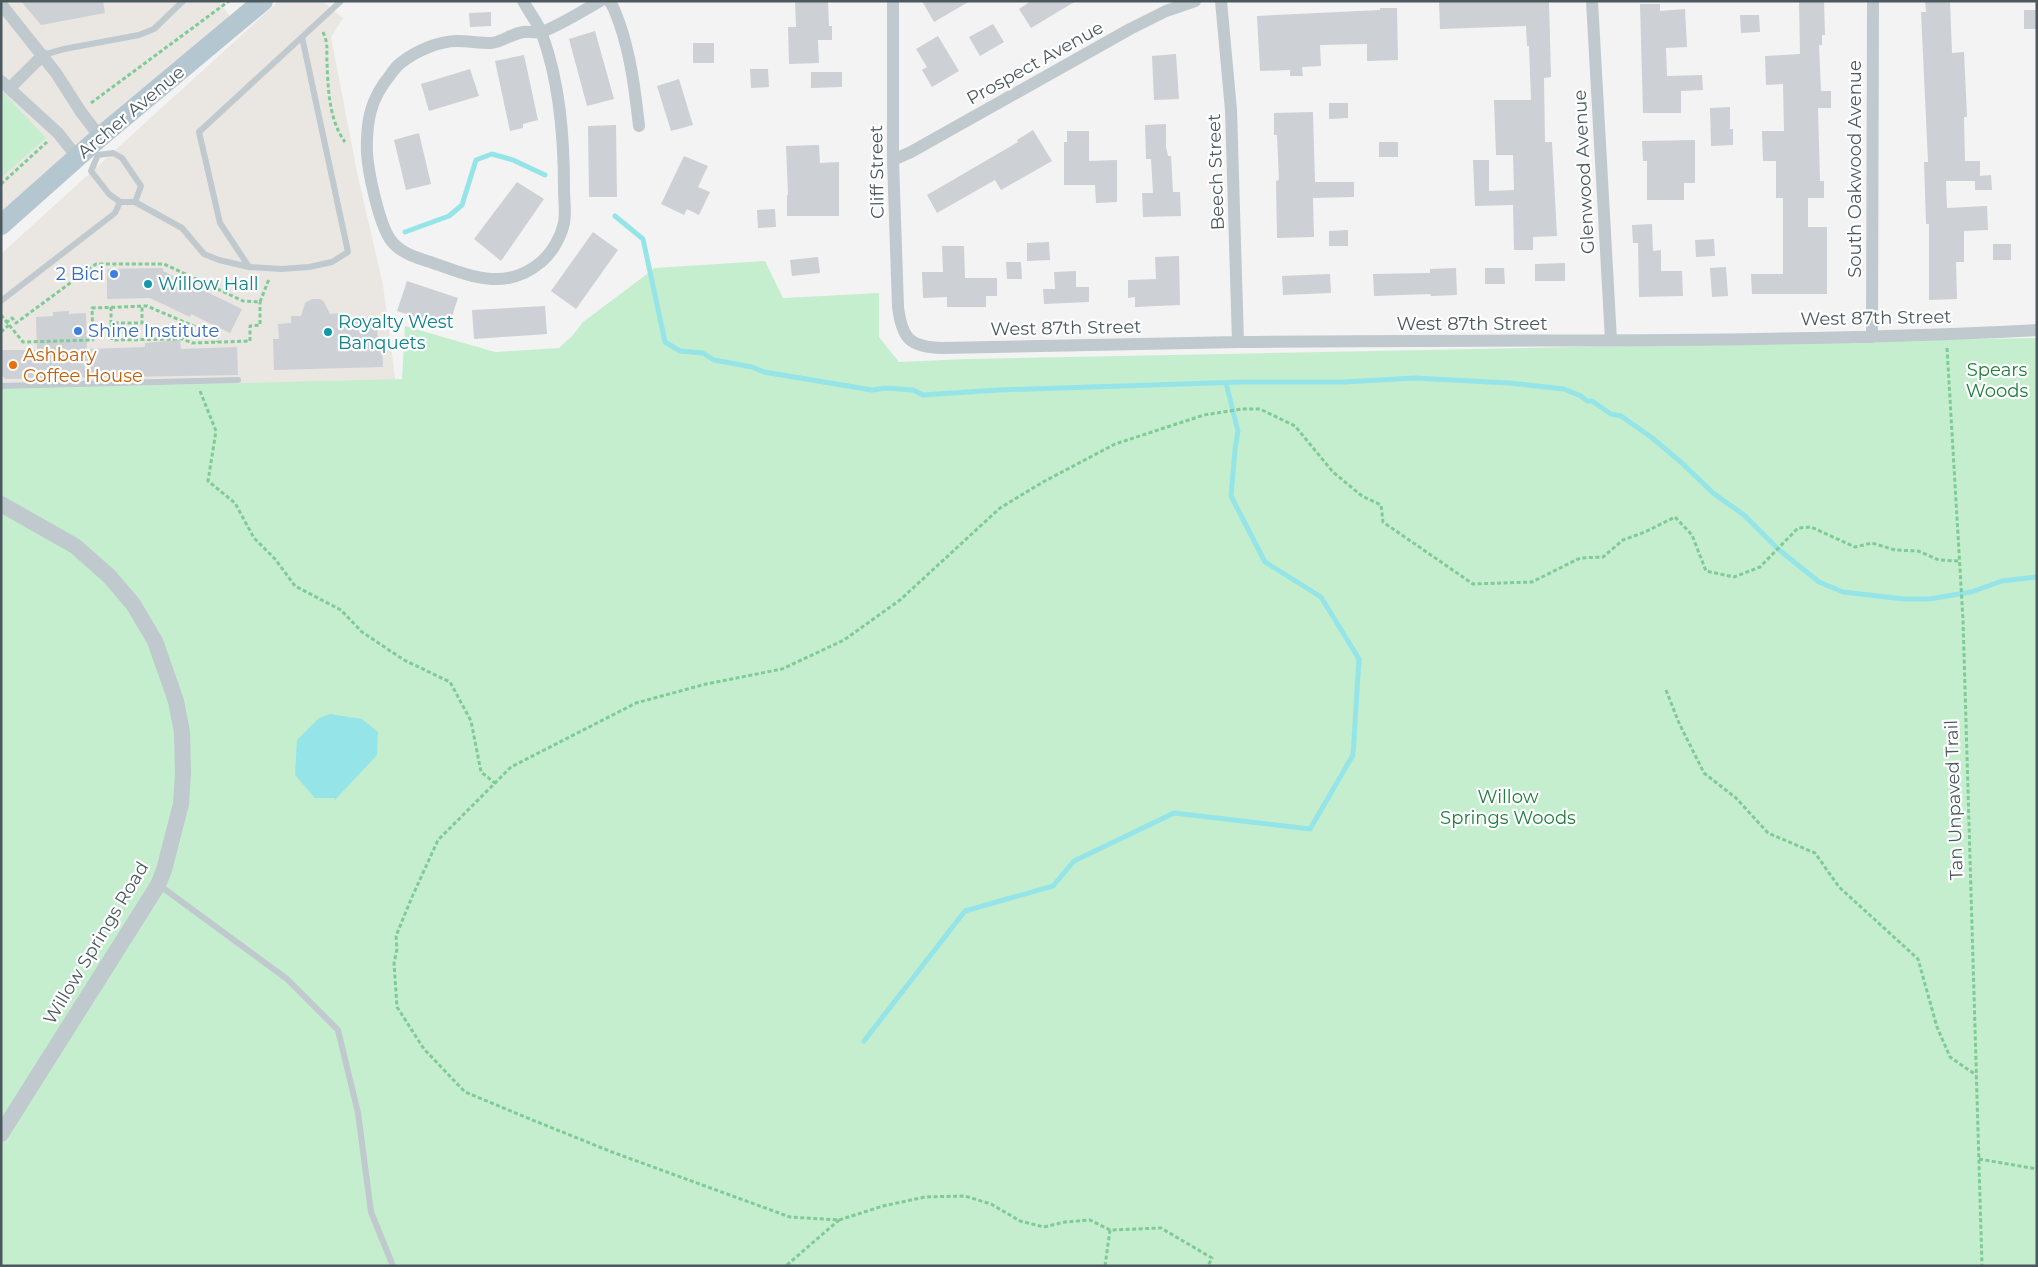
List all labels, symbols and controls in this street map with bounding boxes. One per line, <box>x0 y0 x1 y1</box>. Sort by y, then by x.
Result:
street label: Prospect Avenue <box>963 16 1107 110</box>
street label: South Oakwood Avenue <box>1844 60 1866 278</box>
street label: Archer Avenue <box>73 61 189 163</box>
street label: Glenwood Avenue <box>1569 89 1599 255</box>
street label: Beech Street <box>1203 113 1229 231</box>
street label: Cliff Street <box>865 125 889 219</box>
place label: 2 Bici <box>56 263 104 285</box>
marker: 2 Bici <box>108 268 120 280</box>
place label: Willow Hall <box>158 273 259 295</box>
marker: Willow Hall <box>142 278 154 290</box>
street label: West 87th Street <box>1800 306 1952 330</box>
place label: Royalty West Banquets <box>338 311 454 354</box>
street label: West 87th Street <box>1396 313 1548 335</box>
street label: West 87th Street <box>990 316 1142 340</box>
place label: Shine Institute <box>88 320 220 342</box>
marker: Shine Institute <box>72 325 84 337</box>
marker: Royalty West Banquets <box>322 326 334 338</box>
place label: Ashbary Coffee House <box>23 344 143 387</box>
marker: Ashbary Coffee House <box>7 359 19 371</box>
park label: Spears Woods <box>1966 359 2028 402</box>
street label: Tan Unpaved Trail <box>1940 719 1968 881</box>
park label: Willow Springs Woods <box>1440 786 1576 829</box>
street label: Willow Springs Road <box>39 858 153 1028</box>

